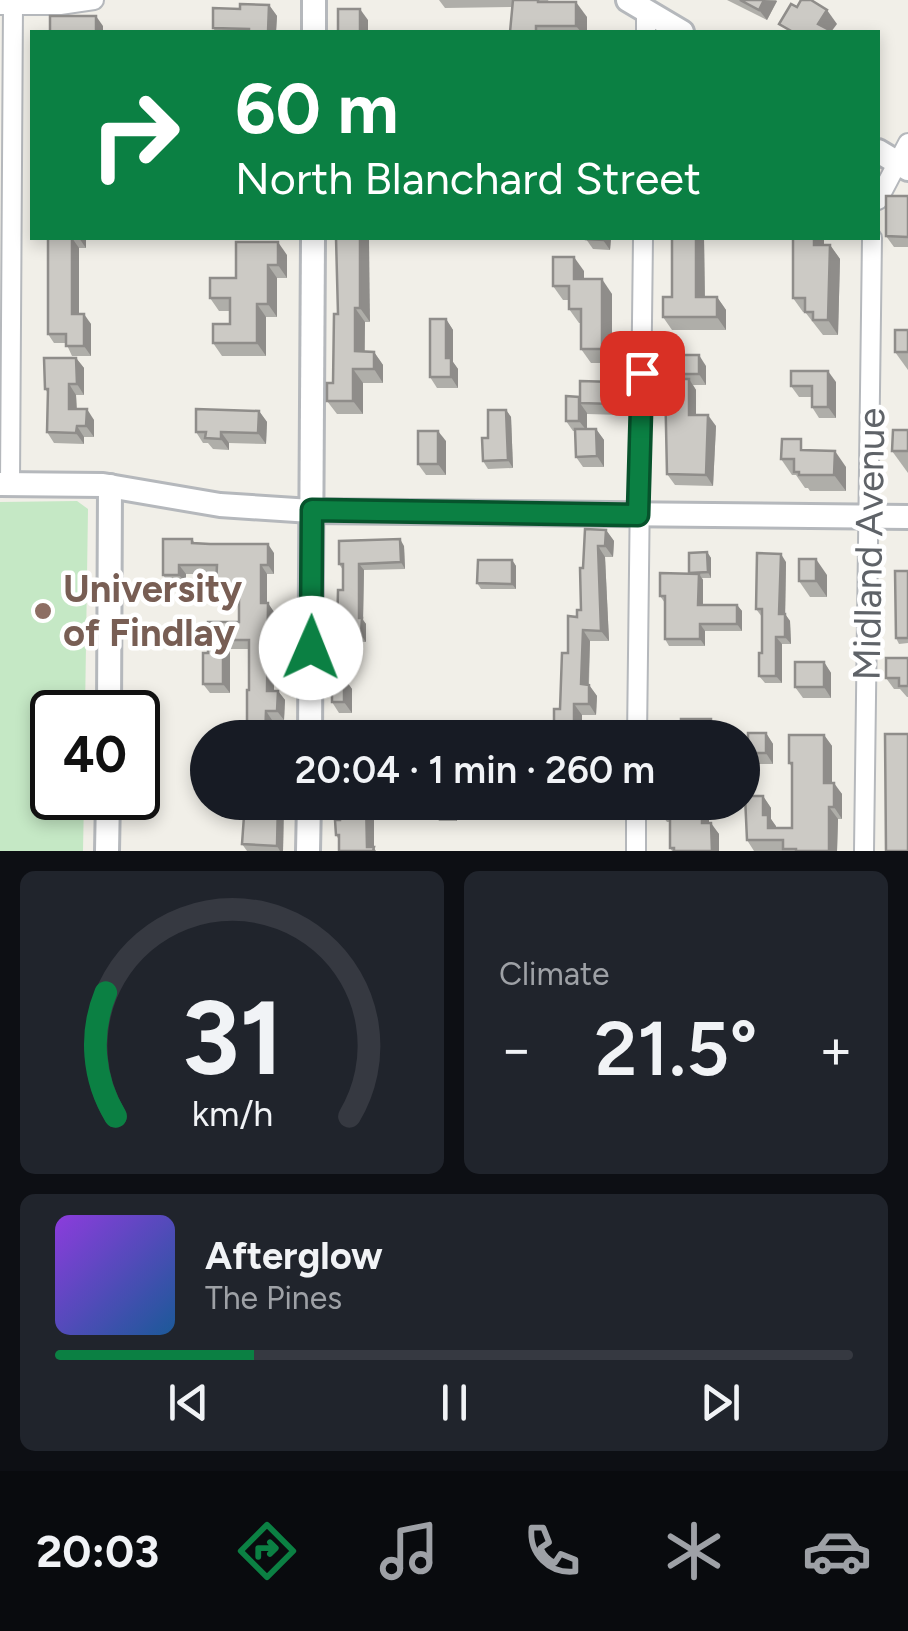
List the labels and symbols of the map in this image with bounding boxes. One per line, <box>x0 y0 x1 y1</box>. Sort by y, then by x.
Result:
pin <box>600 331 685 416</box>
street label: Midland Avenue <box>844 407 894 681</box>
place label: University of Findlay <box>63 566 242 656</box>
position arrow <box>259 596 363 700</box>
marker: University of Findlay <box>32 600 54 622</box>
speed limit sign: 40 <box>30 690 160 820</box>

